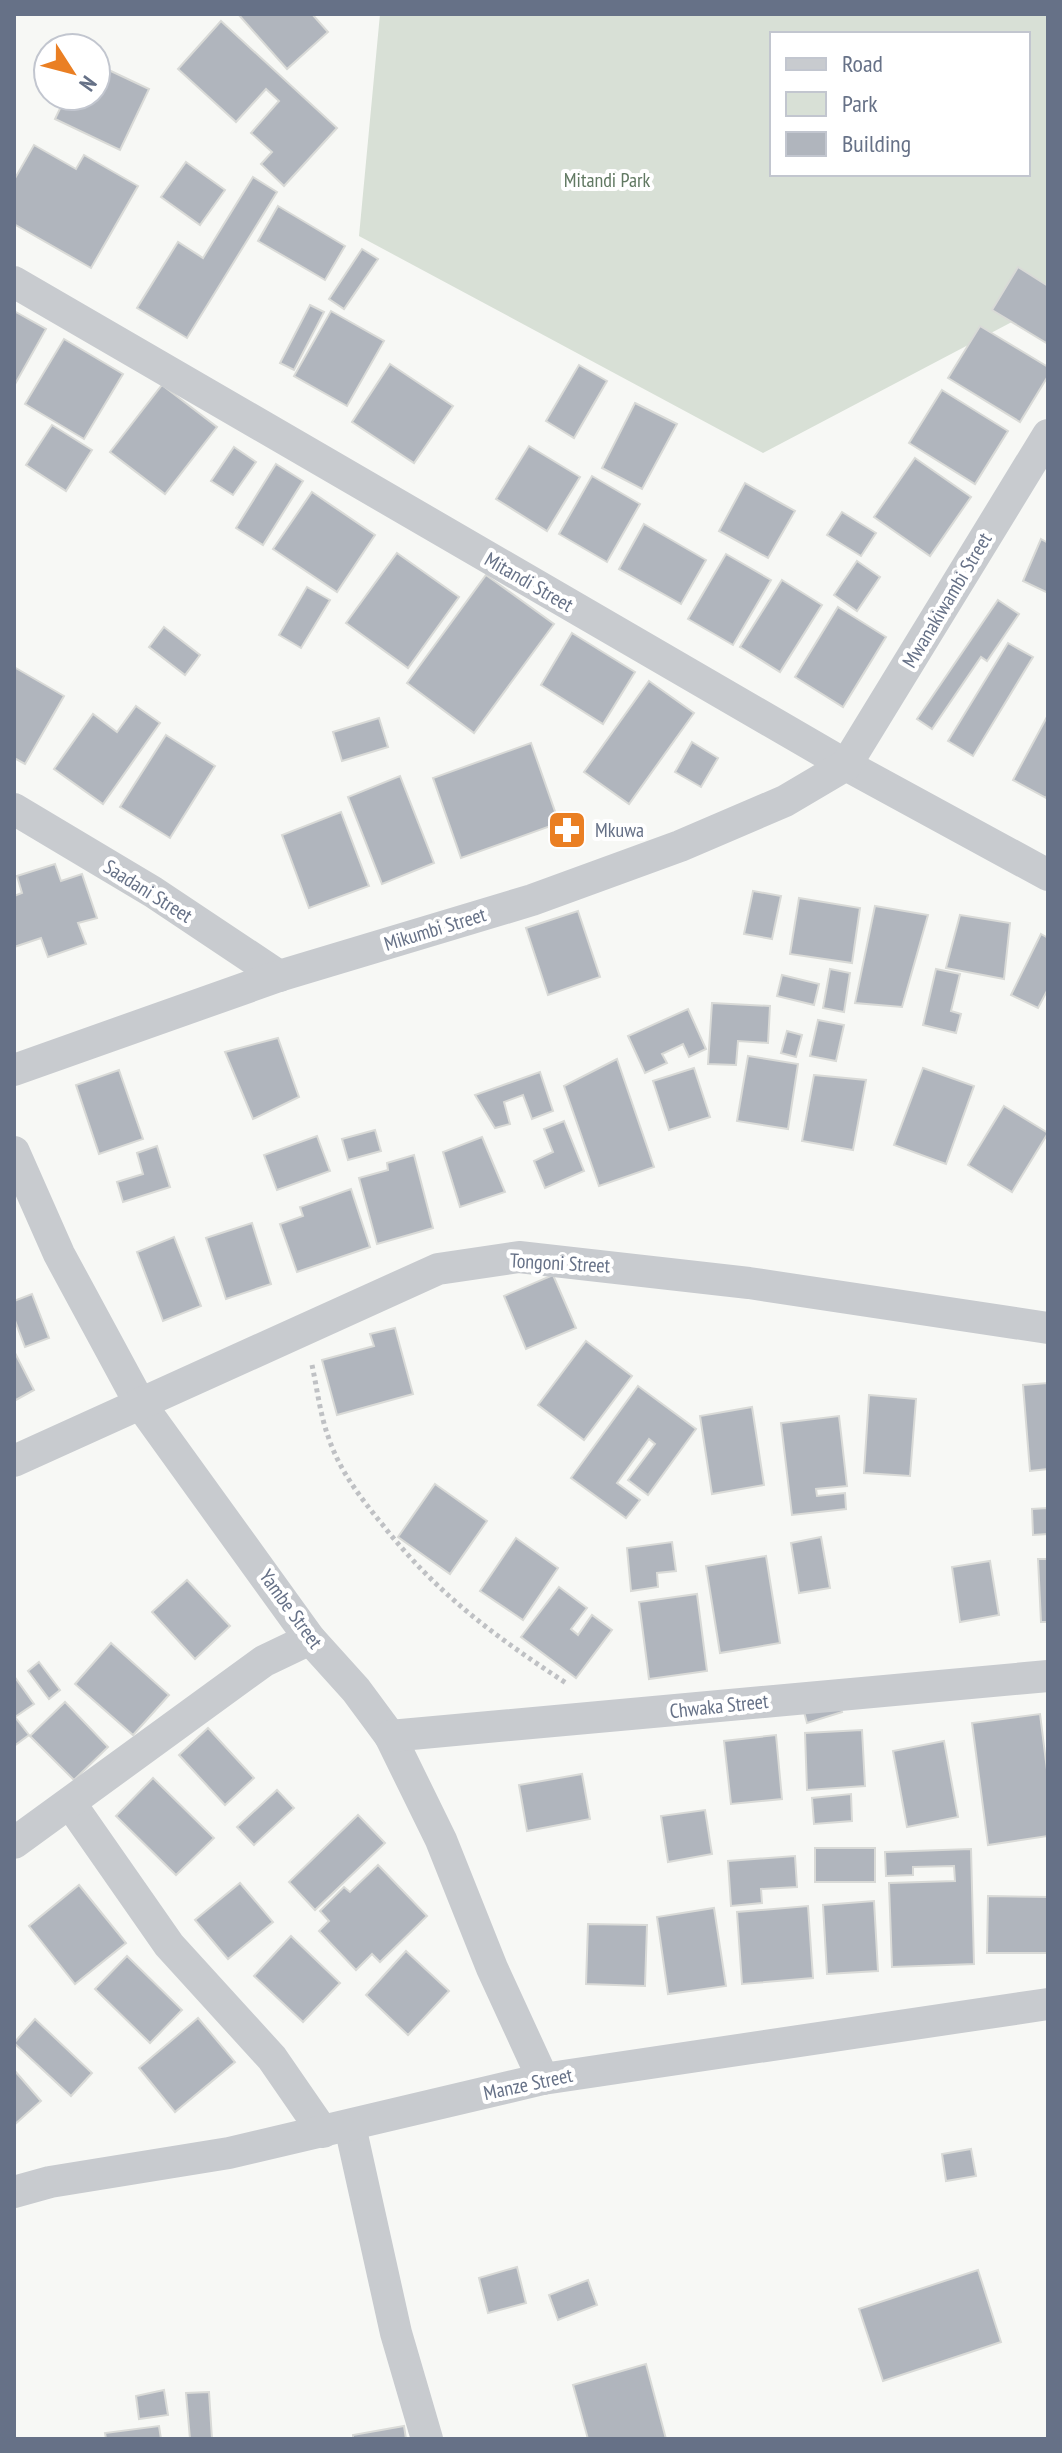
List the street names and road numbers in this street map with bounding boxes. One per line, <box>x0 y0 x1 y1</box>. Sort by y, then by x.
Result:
street label: Mwanakiwambi Street <box>896 527 998 672</box>
street label: Mitandi Street <box>480 546 578 618</box>
street label: Saadani Street <box>99 853 198 929</box>
street label: Mikumbi Street <box>381 901 490 957</box>
street label: Tongoni Street <box>509 1247 611 1279</box>
street label: Yambe Street <box>254 1564 329 1654</box>
street label: Chwaka Street <box>668 1688 770 1724</box>
street label: Manze Street <box>481 2062 575 2106</box>

